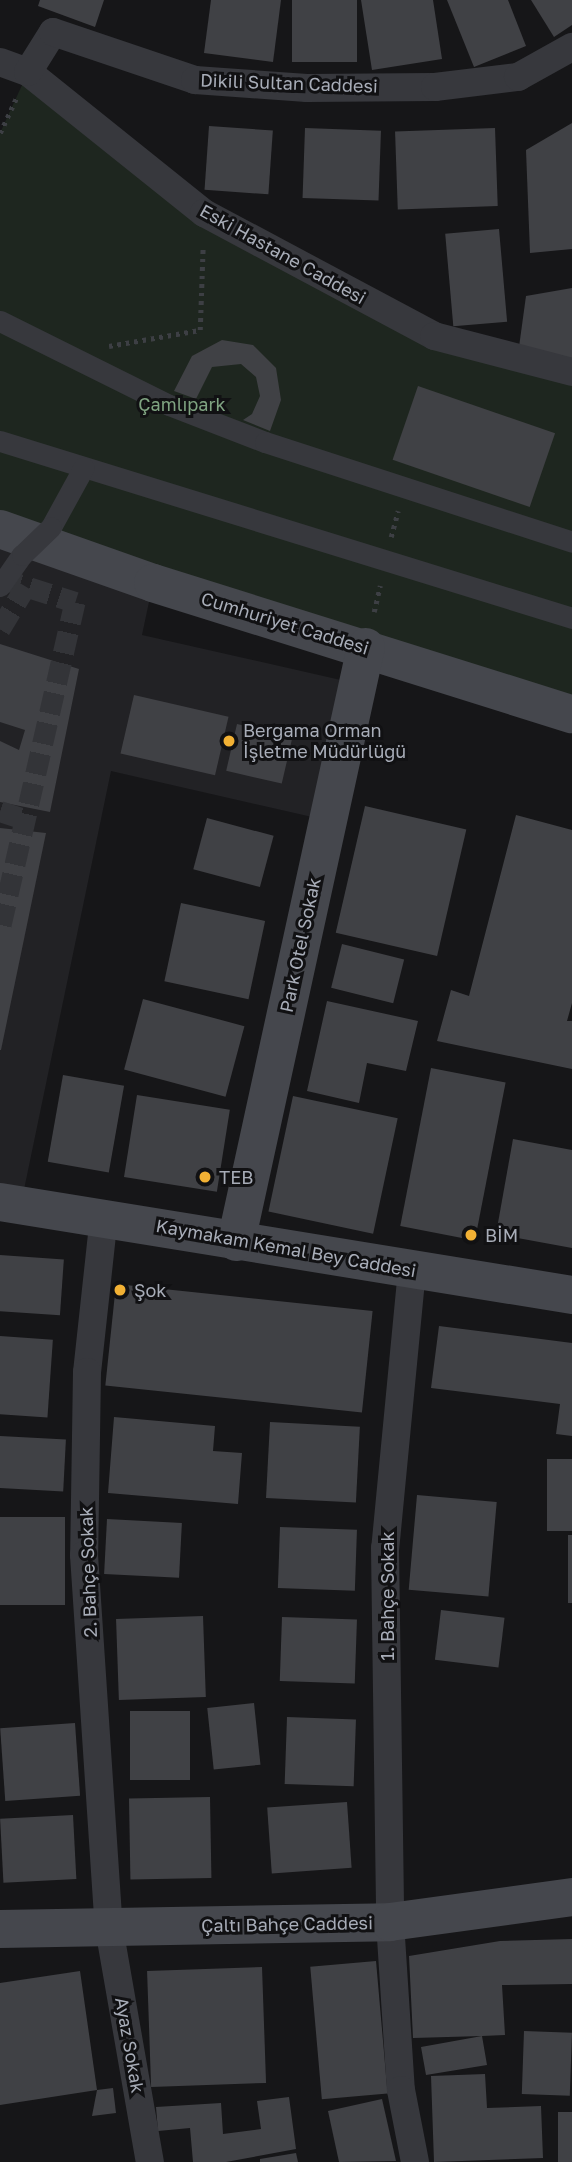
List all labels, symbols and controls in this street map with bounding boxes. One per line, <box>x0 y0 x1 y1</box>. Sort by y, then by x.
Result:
street label: Dikili Sultan Caddesi <box>200 69 378 97</box>
street label: Eski Hastane Caddesi <box>196 199 370 309</box>
park label: Çamlıpark <box>138 393 226 415</box>
street label: Cumhuriyet Caddesi <box>199 587 371 659</box>
place label: Bergama Orman İşletme Müdürlüğü <box>243 720 406 762</box>
marker: Bergama Orman İşletme Müdürlüğü <box>221 733 237 749</box>
street label: Park Otel Sokak <box>275 876 325 1014</box>
place label: TEB <box>219 1166 253 1188</box>
marker: TEB <box>197 1169 213 1185</box>
street label: Kaymakam Kemal Bey Caddesi <box>154 1214 418 1282</box>
place label: BİM <box>485 1224 518 1246</box>
marker: BİM <box>463 1227 479 1243</box>
place label: Şok <box>134 1279 166 1301</box>
marker: Şok <box>112 1282 128 1298</box>
street label: 2. Bahçe Sokak <box>75 1506 101 1638</box>
street label: 1. Bahçe Sokak <box>376 1531 398 1661</box>
street label: Çaltı Bahçe Caddesi <box>201 1912 373 1936</box>
street label: Ayaz Sokak <box>111 1995 149 2095</box>

